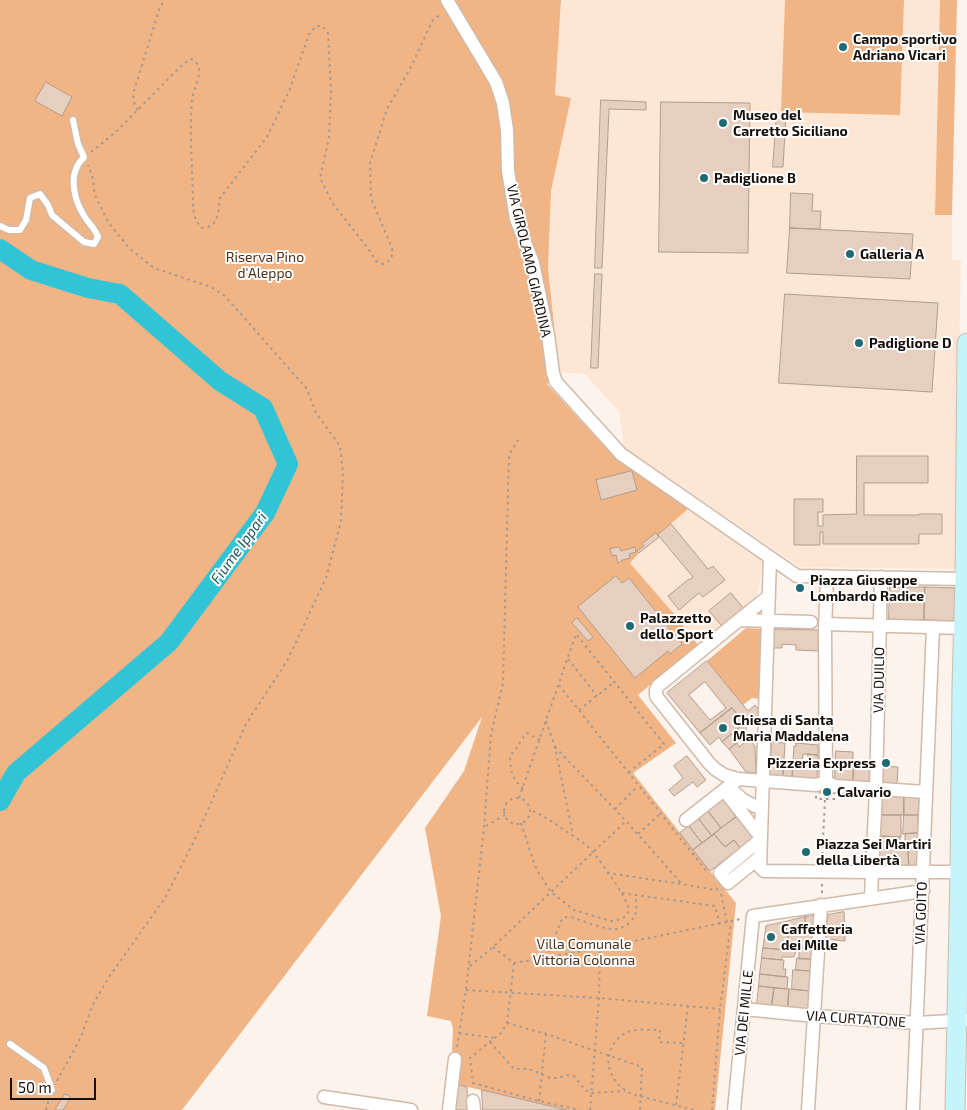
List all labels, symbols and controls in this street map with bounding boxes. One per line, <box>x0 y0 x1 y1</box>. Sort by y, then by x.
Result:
place label: Campo sportivo Adriano Vicari <box>853 31 957 64</box>
marker: Campo sportivo Adriano Vicari <box>837 41 849 53</box>
place label: Museo del Carretto Siciliano <box>733 107 848 140</box>
marker: Museo del Carretto Siciliano <box>717 117 729 129</box>
place label: Padiglione B <box>714 170 796 186</box>
marker: Padiglione B <box>698 172 710 184</box>
street label: VIA GIROLAMO GIARDINA <box>503 183 555 339</box>
place label: Galleria A <box>860 246 924 262</box>
marker: Galleria A <box>844 248 856 260</box>
park label: Riserva Pino d'Aleppo <box>226 249 304 282</box>
place label: Padiglione D <box>869 335 952 351</box>
marker: Padiglione D <box>853 337 865 349</box>
water label: Fiume Ippari <box>207 509 271 587</box>
place label: Piazza Giuseppe Lombardo Radice <box>810 572 924 604</box>
marker: Piazza Giuseppe Lombardo Radice <box>794 582 806 594</box>
place label: Palazzetto dello Sport <box>640 610 713 642</box>
marker: Palazzetto dello Sport <box>624 620 636 632</box>
street label: VIA DUILIO <box>870 647 888 713</box>
place label: Chiesa di Santa Maria Maddalena <box>733 712 849 744</box>
marker: Chiesa di Santa Maria Maddalena <box>717 722 729 734</box>
place label: Pizzeria Express <box>767 755 876 771</box>
marker: Pizzeria Express <box>880 757 892 769</box>
place label: Calvario <box>837 784 891 800</box>
marker: Calvario <box>821 786 833 798</box>
place label: Piazza Sei Martiri della Libertà <box>816 836 931 869</box>
marker: Piazza Sei Martiri della Libertà <box>800 846 812 858</box>
street label: VIA GOITO <box>912 881 930 945</box>
place label: Caffetteria dei Mille <box>781 921 853 954</box>
marker: Caffetteria dei Mille <box>765 931 777 943</box>
park label: Villa Comunale Vittoria Colonna <box>533 936 635 969</box>
street label: VIA DEI MILLE <box>731 969 757 1057</box>
street label: VIA CURTATONE <box>806 1007 906 1031</box>
scale bar <box>12 1068 99 1100</box>
text: 50 m <box>18 1078 52 1096</box>

